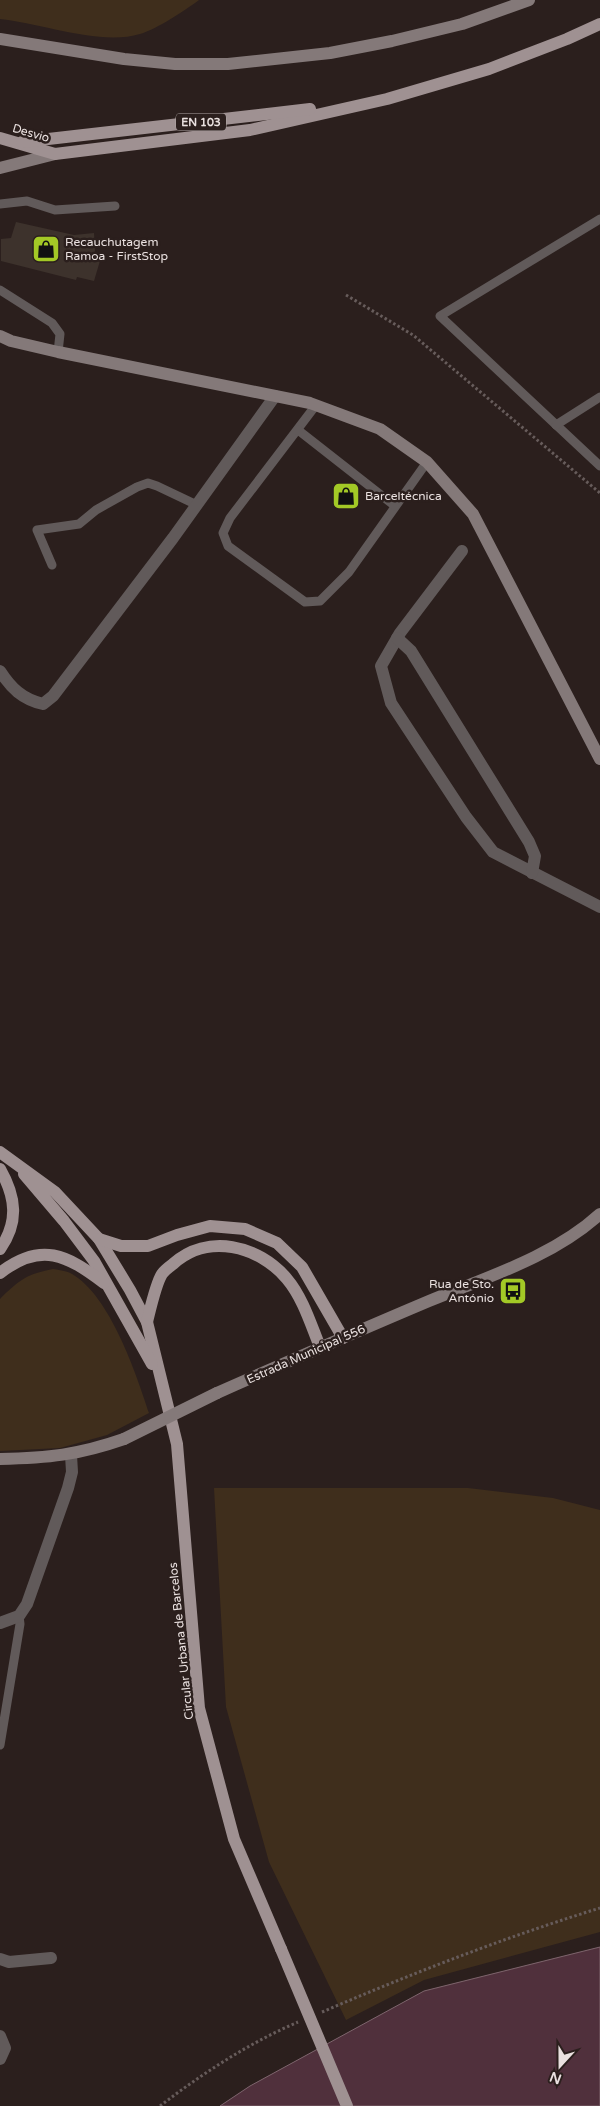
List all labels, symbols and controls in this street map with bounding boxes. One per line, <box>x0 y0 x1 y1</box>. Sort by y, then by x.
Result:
road number: EN 103 <box>176 114 226 130</box>
street label: Desvio <box>11 121 51 145</box>
shop icon: Recauchutagem Ramoa - FirstStop <box>31 234 61 264</box>
place label: Recauchutagem Ramoa - FirstStop <box>65 235 168 263</box>
shop icon: Barceltécnica <box>331 481 361 511</box>
place label: Barceltécnica <box>365 489 442 503</box>
bus stop icon: Rua de Sto. António <box>498 1276 528 1306</box>
place label: Rua de Sto. António <box>429 1277 494 1305</box>
street label: Estrada Municipal 556 <box>245 1322 367 1386</box>
street label: Circular Urbana de Barcelos <box>166 1561 196 1720</box>
north arrow <box>535 2041 585 2091</box>
text: N <box>547 2068 564 2088</box>

